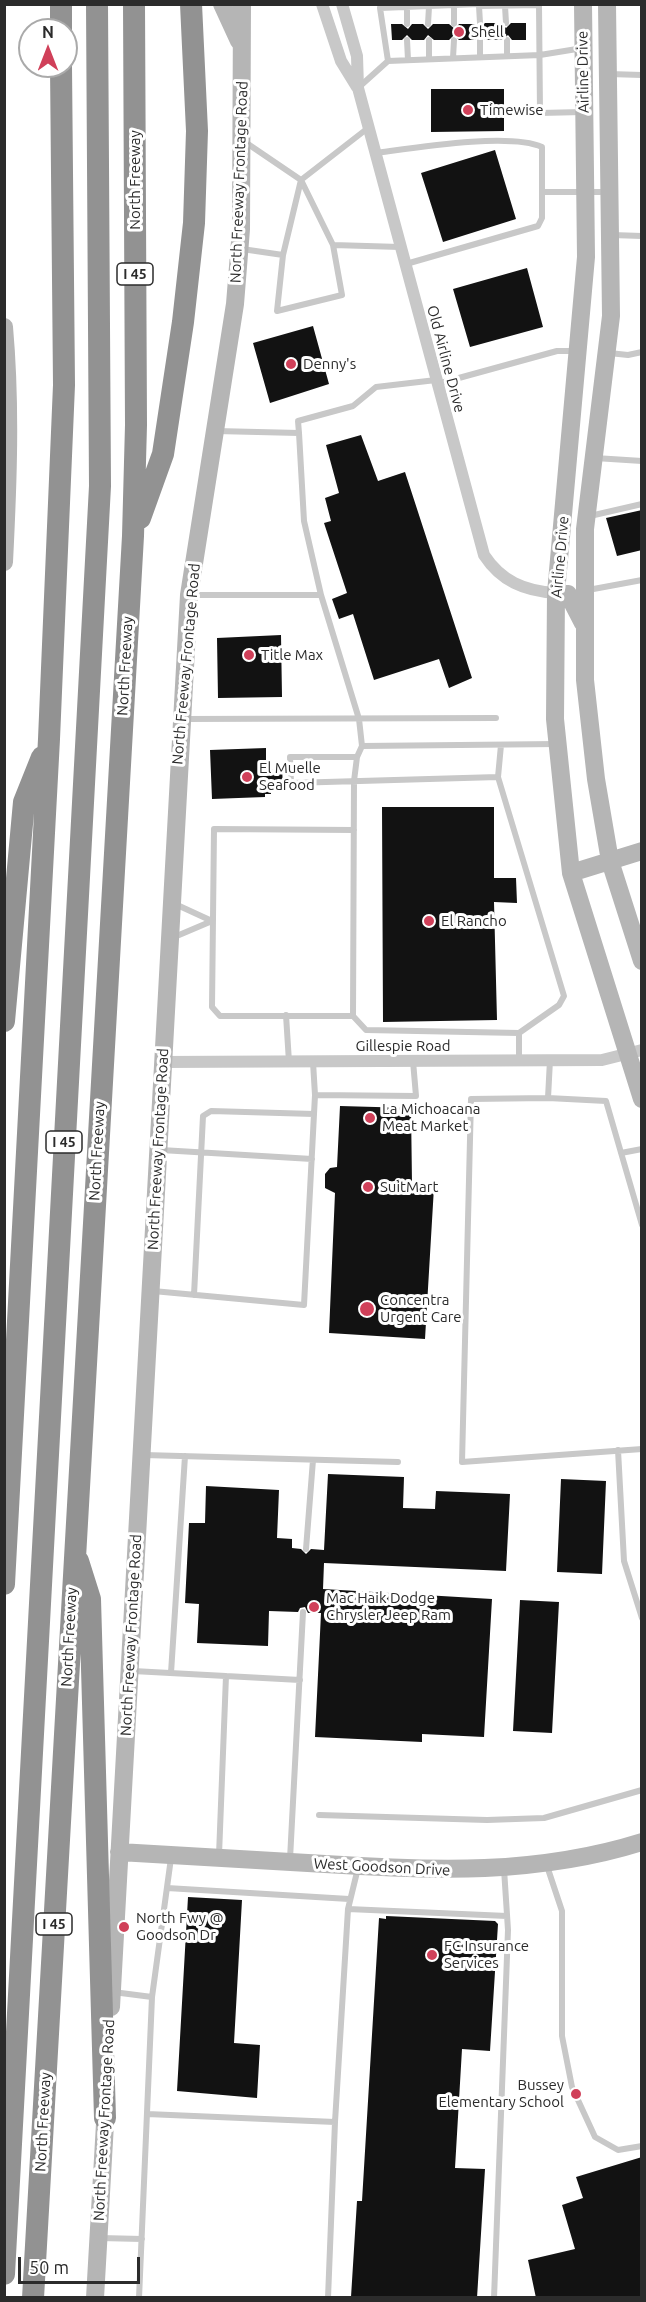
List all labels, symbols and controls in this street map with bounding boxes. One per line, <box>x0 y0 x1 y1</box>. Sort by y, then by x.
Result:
north arrow <box>18 18 78 78</box>
text: N <box>42 23 54 41</box>
place label: Shell <box>471 23 504 41</box>
marker: Shell <box>452 25 466 39</box>
street label: Airline Drive <box>573 31 593 113</box>
street label: North Freeway Frontage Road <box>226 81 252 283</box>
place label: Timewise <box>480 101 544 119</box>
marker: Timewise <box>461 103 475 117</box>
street label: North Freeway <box>126 130 144 230</box>
road number: I 45 <box>117 263 153 285</box>
street label: Old Airline Drive <box>423 303 469 415</box>
place label: Denny's <box>303 355 356 373</box>
marker: Denny's <box>284 357 298 371</box>
street label: Airline Drive <box>547 515 573 599</box>
street label: North Freeway Frontage Road <box>168 563 204 765</box>
street label: North Freeway <box>113 616 137 716</box>
place label: Title Max <box>261 646 323 664</box>
marker: Title Max <box>242 648 256 662</box>
place label: El Muelle Seafood <box>259 759 321 794</box>
marker: El Muelle Seafood <box>240 770 254 784</box>
place label: El Rancho <box>441 912 507 930</box>
marker: El Rancho <box>422 914 436 928</box>
street label: Gillespie Road <box>356 1037 450 1055</box>
street label: North Freeway Frontage Road <box>144 1048 172 1250</box>
place label: La Michoacana Meat Market <box>382 1100 480 1135</box>
street label: North Freeway <box>85 1101 109 1201</box>
marker: La Michoacana Meat Market <box>363 1111 377 1125</box>
road number: I 45 <box>46 1131 82 1153</box>
place label: SuitMart <box>380 1178 438 1196</box>
marker: SuitMart <box>361 1180 375 1194</box>
place label: Concentra Urgent Care <box>380 1291 462 1326</box>
marker: Concentra Urgent Care <box>358 1300 376 1318</box>
street label: North Freeway Frontage Road <box>117 1534 145 1736</box>
street label: North Freeway <box>57 1587 81 1687</box>
place label: Mac Haik Dodge Chrysler Jeep Ram <box>326 1589 451 1624</box>
marker: Mac Haik Dodge Chrysler Jeep Ram <box>307 1600 321 1614</box>
street label: West Goodson Drive <box>313 1854 451 1880</box>
place label: North Fwy @ Goodson Dr <box>136 1909 224 1944</box>
road number: I 45 <box>36 1913 72 1935</box>
marker: North Fwy @ Goodson Dr <box>117 1920 131 1934</box>
place label: FC Insurance Services <box>444 1937 529 1972</box>
marker: FC Insurance Services <box>425 1948 439 1962</box>
street label: North Freeway Frontage Road <box>90 2019 118 2221</box>
street label: North Freeway <box>31 2072 55 2172</box>
place label: Bussey Elementary School <box>438 2076 564 2111</box>
marker: Bussey Elementary School <box>569 2087 583 2101</box>
scale bar <box>21 2245 142 2283</box>
text: 50 m <box>29 2257 69 2277</box>

